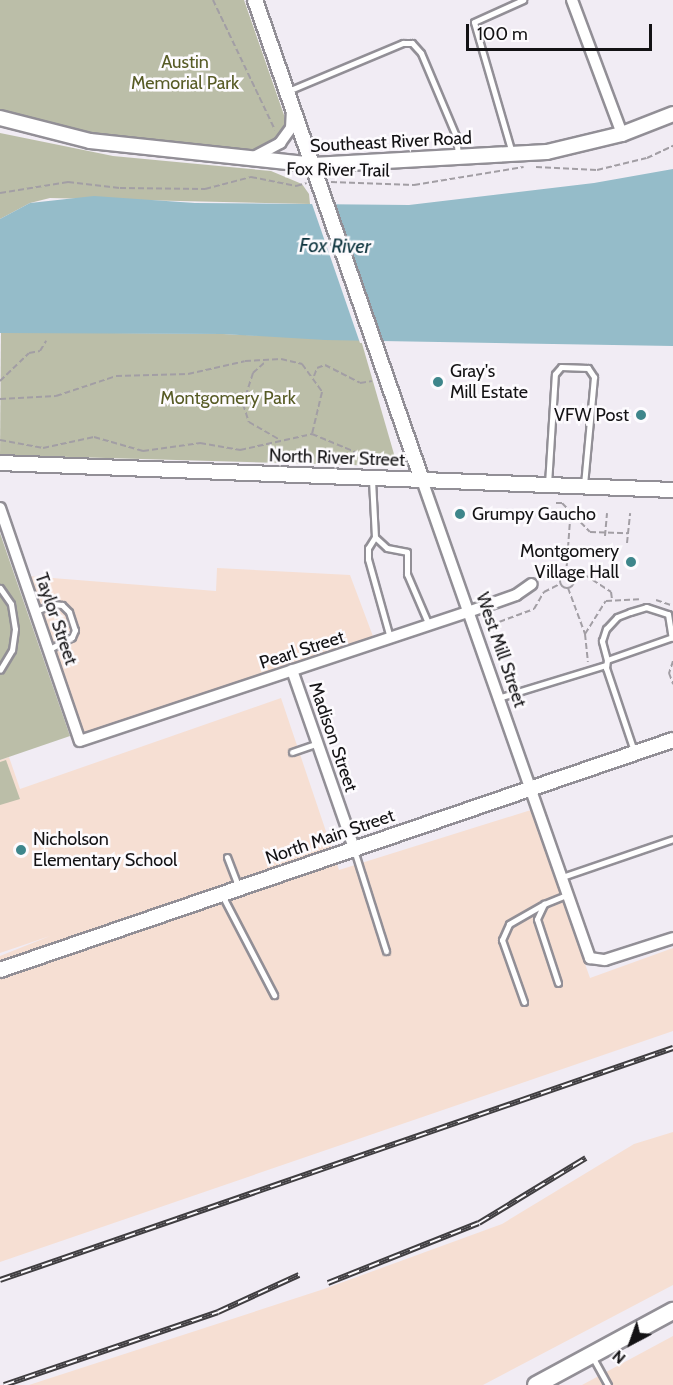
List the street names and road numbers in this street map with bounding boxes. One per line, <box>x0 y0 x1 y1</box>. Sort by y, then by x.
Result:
street label: Southeast River Road <box>309 127 473 157</box>
street label: Fox River Trail <box>286 158 390 182</box>
street label: North River Street <box>268 445 406 471</box>
street label: Taylor Street <box>30 570 82 668</box>
street label: West Mill Street <box>471 590 531 710</box>
street label: Pearl Street <box>257 626 347 674</box>
street label: Madison Street <box>304 679 362 795</box>
street label: North Main Street <box>263 805 397 869</box>

